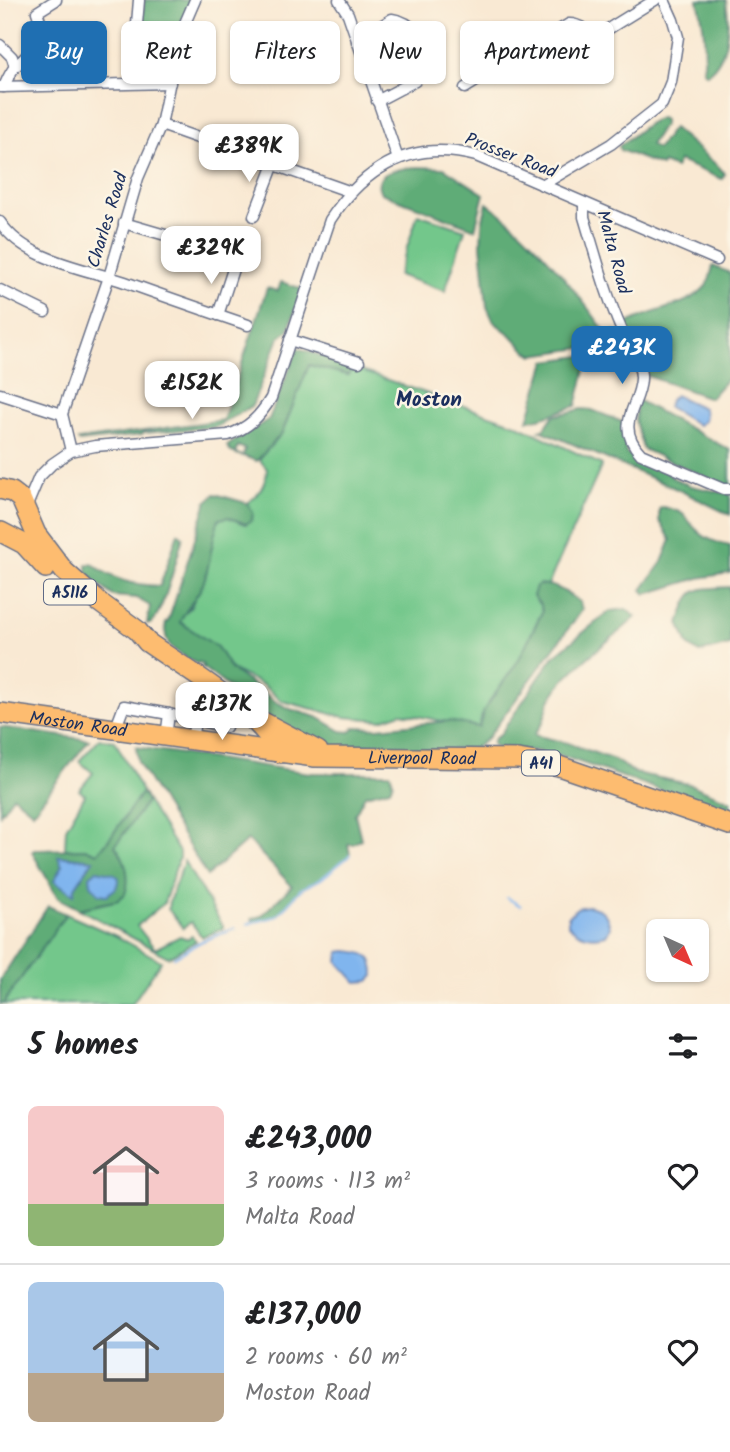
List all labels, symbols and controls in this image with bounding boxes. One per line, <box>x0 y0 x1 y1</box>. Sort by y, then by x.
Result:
chip: Buy <box>21 21 107 84</box>
chip: Rent <box>121 21 216 84</box>
chip: Filters <box>230 21 340 84</box>
chip: New <box>354 21 446 84</box>
chip: Apartment <box>460 21 614 84</box>
pin: £389K <box>200 124 298 184</box>
street label: Prosser Road <box>460 126 562 188</box>
text: £389K <box>215 129 283 165</box>
street label: Charles Road <box>80 168 137 272</box>
street label: Malta Road <box>587 207 638 299</box>
pin: £329K <box>162 226 260 286</box>
text: £329K <box>177 231 245 267</box>
pin: £243K <box>573 326 671 386</box>
text: £243K <box>587 331 657 367</box>
pin: £152K <box>143 362 241 421</box>
text: £152K <box>161 366 223 402</box>
district label: Moston <box>396 384 462 417</box>
road number: A5116 <box>44 580 96 604</box>
pin: £137K <box>173 682 271 742</box>
text: £137K <box>191 687 253 723</box>
street label: Moston Road <box>27 704 130 747</box>
street label: Liverpool Road <box>368 745 477 775</box>
road number: A41 <box>522 750 560 776</box>
north arrow <box>646 919 709 982</box>
map controls <box>646 919 709 982</box>
text: 5 homes <box>28 1022 139 1070</box>
icon: filters <box>664 1027 702 1065</box>
text: £243,000 <box>245 1116 371 1164</box>
icon: home <box>84 1134 168 1218</box>
icon: heart <box>664 1157 702 1195</box>
text: 3 rooms · 113 m² <box>245 1164 410 1200</box>
text: Malta Road <box>245 1200 355 1236</box>
text: £137,000 <box>245 1292 361 1340</box>
icon: home <box>84 1310 168 1394</box>
icon: heart <box>664 1333 702 1371</box>
text: 2 rooms · 60 m² <box>245 1340 407 1376</box>
text: Moston Road <box>245 1376 370 1412</box>

